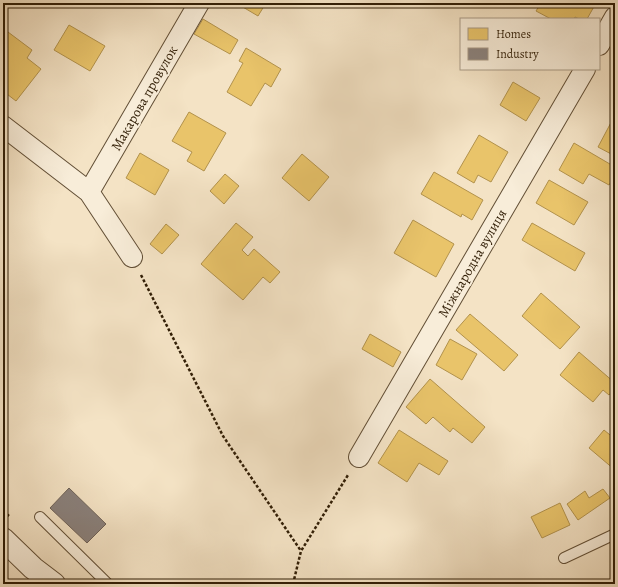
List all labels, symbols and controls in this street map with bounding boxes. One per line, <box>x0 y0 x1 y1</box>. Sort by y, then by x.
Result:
legend <box>460 18 600 70</box>
text: Homes <box>496 26 531 42</box>
street label: Макарова провулок <box>107 42 182 154</box>
text: Industry <box>496 46 539 62</box>
street label: Міжнародна вулиця <box>434 205 511 321</box>

